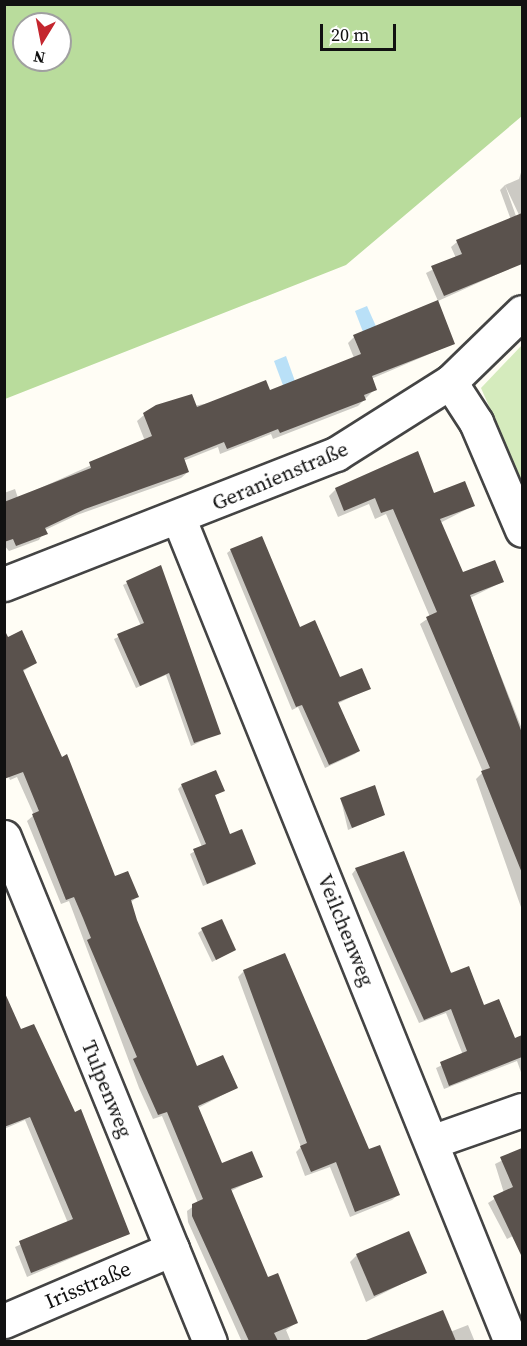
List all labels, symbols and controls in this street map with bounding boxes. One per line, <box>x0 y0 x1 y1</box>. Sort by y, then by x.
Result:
north arrow <box>12 12 72 72</box>
scale bar <box>323 12 400 50</box>
text: 20 m <box>331 22 369 47</box>
text: N <box>32 46 47 70</box>
street label: Geranienstraße <box>208 436 352 516</box>
street label: Veilchenweg <box>312 870 380 990</box>
street label: Tulpenweg <box>76 1037 138 1141</box>
street label: Irisstraße <box>41 1256 135 1314</box>

